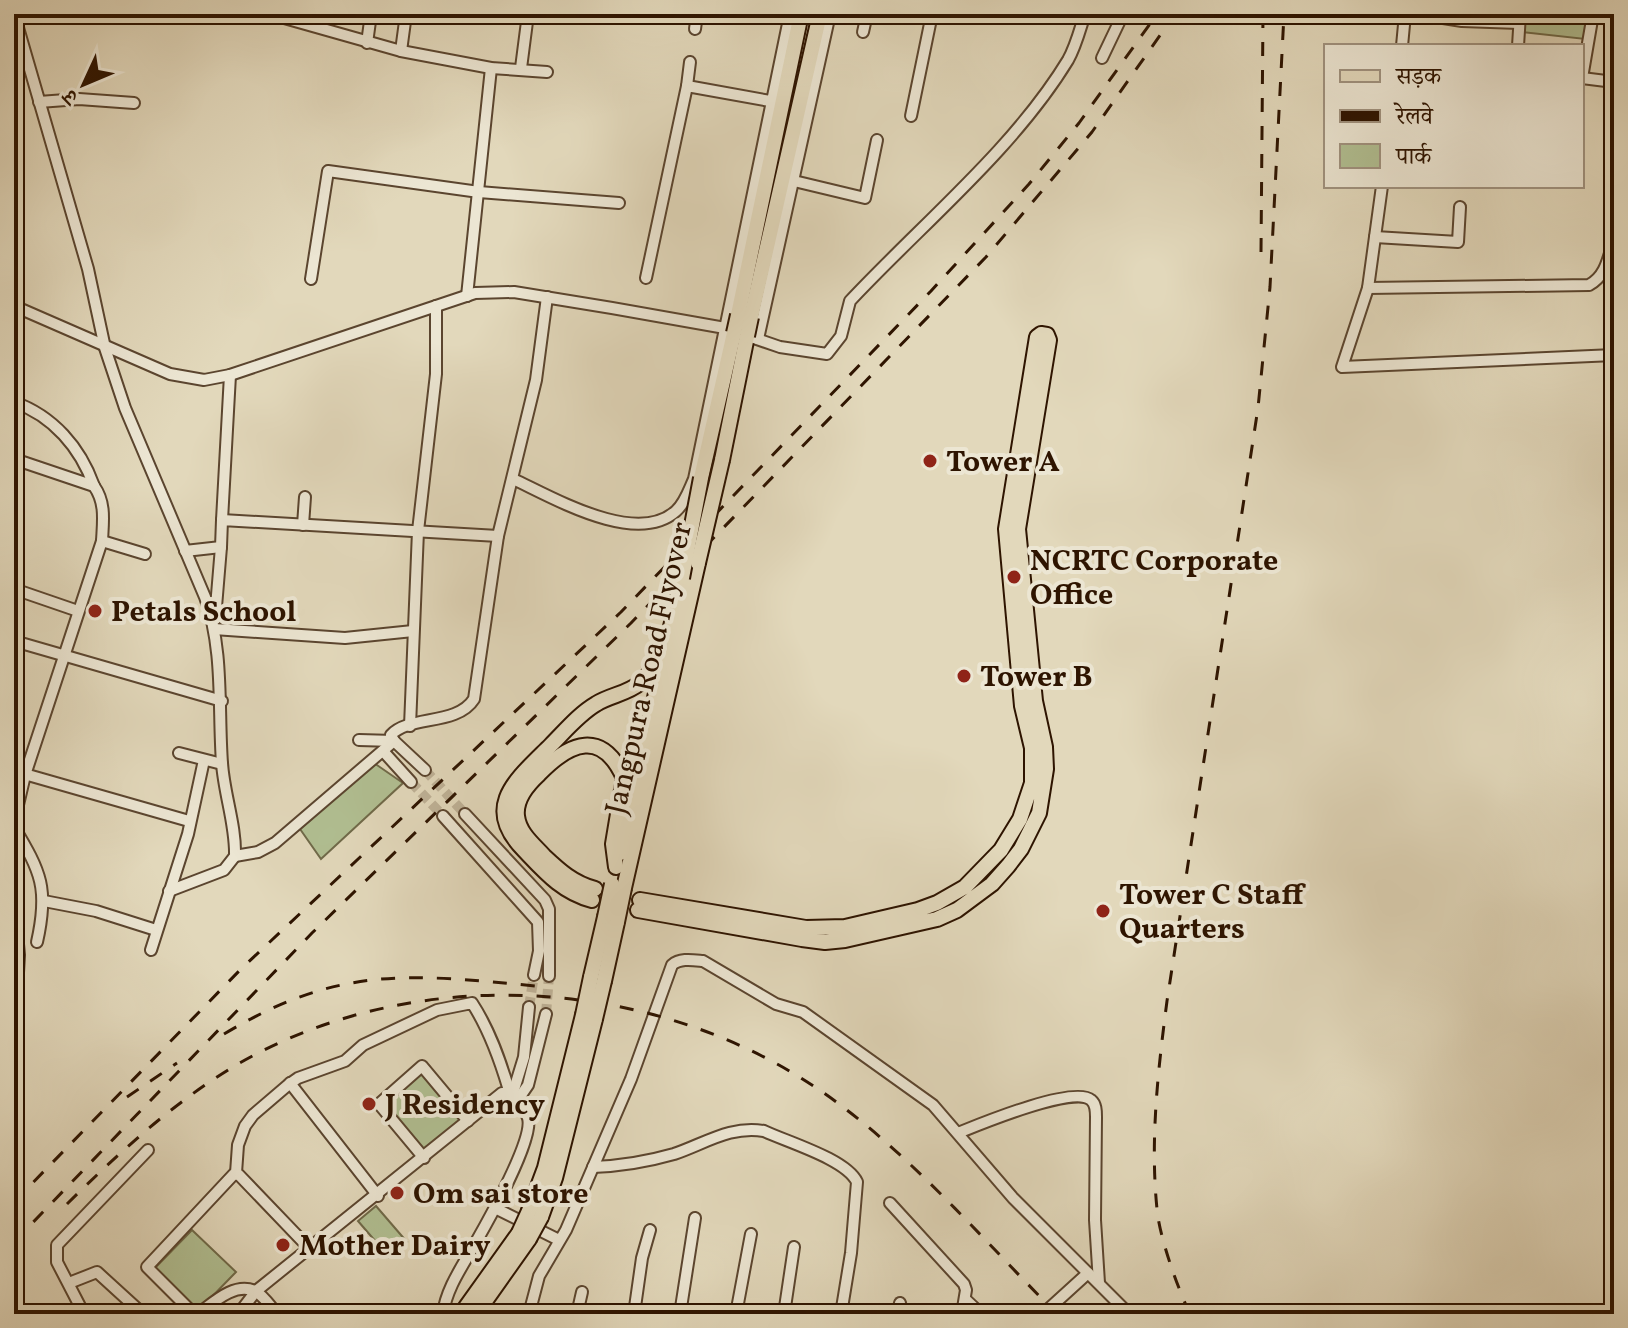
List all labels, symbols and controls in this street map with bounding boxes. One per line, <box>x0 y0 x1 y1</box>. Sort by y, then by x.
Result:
north arrow <box>44 44 124 124</box>
legend <box>1324 44 1584 188</box>
text: सड़क <box>1395 61 1443 95</box>
text: उ <box>55 80 88 112</box>
text: रेलवे <box>1393 101 1435 135</box>
text: पार्क <box>1395 141 1433 175</box>
place label: Tower A <box>946 442 1060 484</box>
marker: Tower A <box>921 452 939 470</box>
street label: Jangpura Road Flyover <box>596 518 704 819</box>
place label: NCRTC Corporate Office <box>1030 541 1278 617</box>
marker: NCRTC Corporate Office <box>1005 568 1023 586</box>
place label: Petals School <box>111 592 296 634</box>
marker: Petals School <box>86 602 104 620</box>
place label: Tower B <box>980 657 1093 699</box>
marker: Tower B <box>955 667 973 685</box>
place label: Tower C Staff Quarters <box>1119 875 1306 951</box>
marker: Tower C Staff Quarters <box>1094 902 1112 920</box>
place label: J Residency <box>384 1085 545 1127</box>
marker: J Residency <box>360 1095 378 1113</box>
place label: Om sai store <box>413 1174 589 1216</box>
marker: Om sai store <box>388 1184 406 1202</box>
place label: Mother Dairy <box>299 1226 491 1268</box>
marker: Mother Dairy <box>274 1236 292 1254</box>

